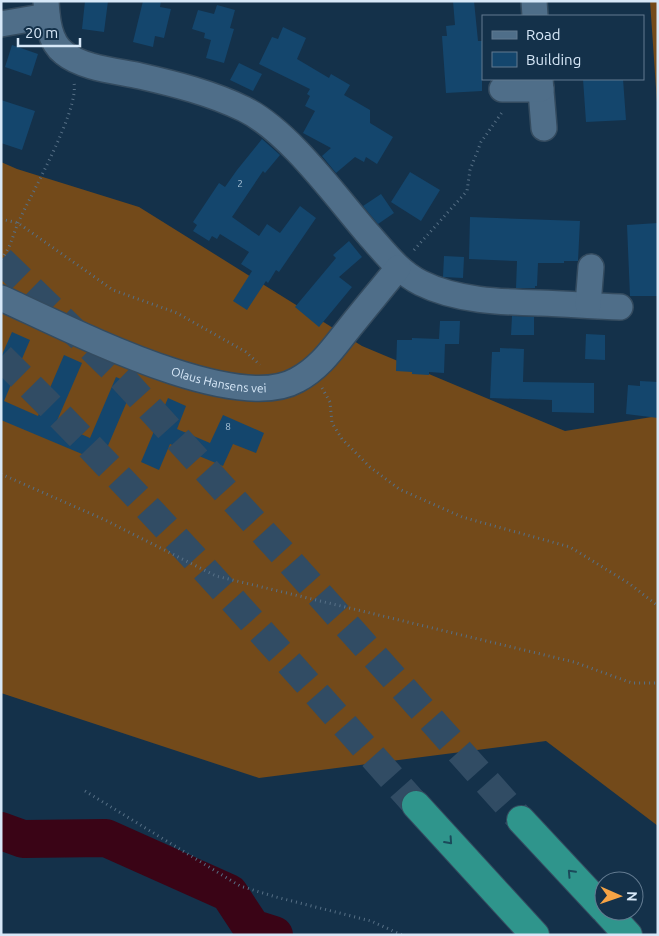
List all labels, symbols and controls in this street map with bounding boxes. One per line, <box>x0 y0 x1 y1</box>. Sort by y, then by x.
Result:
scale bar <box>18 15 80 47</box>
legend <box>482 15 644 80</box>
text: 20 m <box>25 24 58 41</box>
text: Road <box>526 26 561 43</box>
text: Building <box>526 51 581 68</box>
house number: 2 <box>237 178 243 189</box>
street label: Olaus Hansens vei <box>170 364 267 394</box>
house number: 8 <box>225 421 231 432</box>
one-way arrow <box>443 835 452 844</box>
one-way arrow <box>568 870 577 879</box>
north arrow <box>594 871 644 921</box>
text: N <box>624 891 640 902</box>

